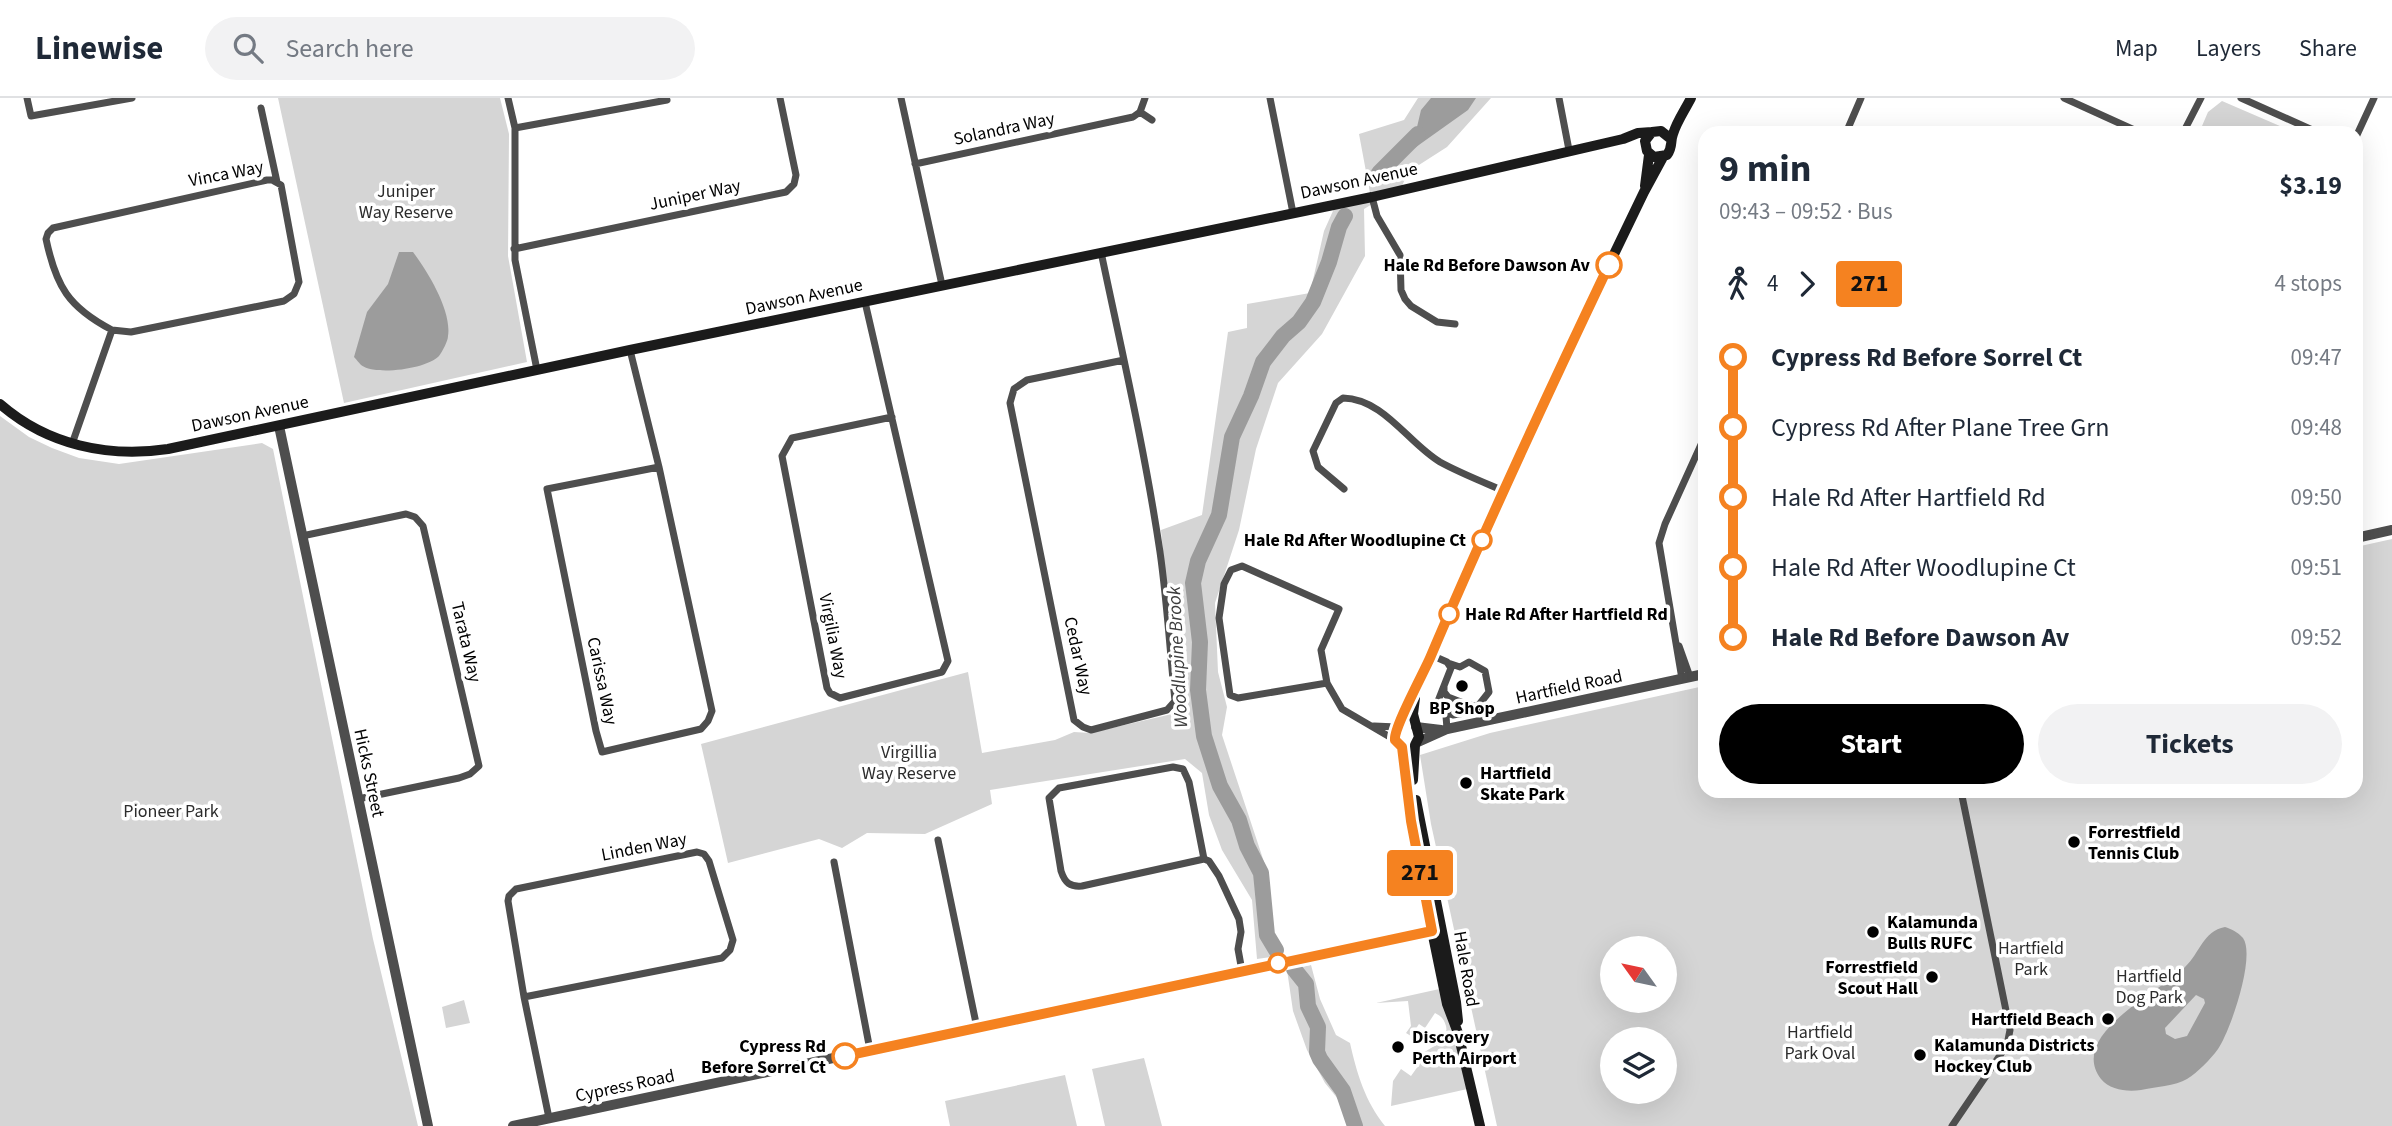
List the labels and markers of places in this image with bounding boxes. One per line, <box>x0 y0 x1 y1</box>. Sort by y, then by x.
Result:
marker: Hale Rd Before Dawson Av <box>1596 252 1622 278</box>
place label: Hale Rd Before Dawson Av <box>1383 253 1591 278</box>
place label: Hale Rd After Woodlupine Ct <box>1244 528 1466 553</box>
marker: Hale Rd After Woodlupine Ct <box>1472 530 1492 550</box>
place label: Hale Rd After Hartfield Rd <box>1465 602 1668 627</box>
marker: Hale Rd After Hartfield Rd <box>1439 604 1459 624</box>
marker: BP Shop <box>1454 678 1470 694</box>
place label: BP Shop <box>1429 696 1495 721</box>
place label: Hartfield Skate Park <box>1480 761 1565 807</box>
marker: Hartfield Skate Park <box>1458 775 1474 791</box>
place label: Forrestfield Tennis Club <box>2088 820 2181 866</box>
marker: Forrestfield Tennis Club <box>2066 834 2082 850</box>
place label: Kalamunda Bulls RUFC <box>1887 910 1978 956</box>
marker: Kalamunda Bulls RUFC <box>1865 924 1881 940</box>
unlabelled marker <box>1268 953 1288 973</box>
place label: Forrestfield Scout Hall <box>1825 955 1918 1001</box>
marker: Forrestfield Scout Hall <box>1924 969 1940 985</box>
place label: Hartfield Beach <box>1971 1007 2094 1032</box>
marker: Hartfield Beach <box>2100 1011 2116 1027</box>
place label: Discovery Perth Airport <box>1412 1025 1517 1071</box>
place label: Kalamunda Districts Hockey Club <box>1934 1033 2095 1079</box>
place label: Cypress Rd Before Sorrel Ct <box>701 1034 826 1080</box>
marker: Discovery Perth Airport <box>1390 1039 1406 1055</box>
marker: Cypress Rd Before Sorrel Ct <box>832 1043 858 1069</box>
marker: Kalamunda Districts Hockey Club <box>1912 1047 1928 1063</box>

